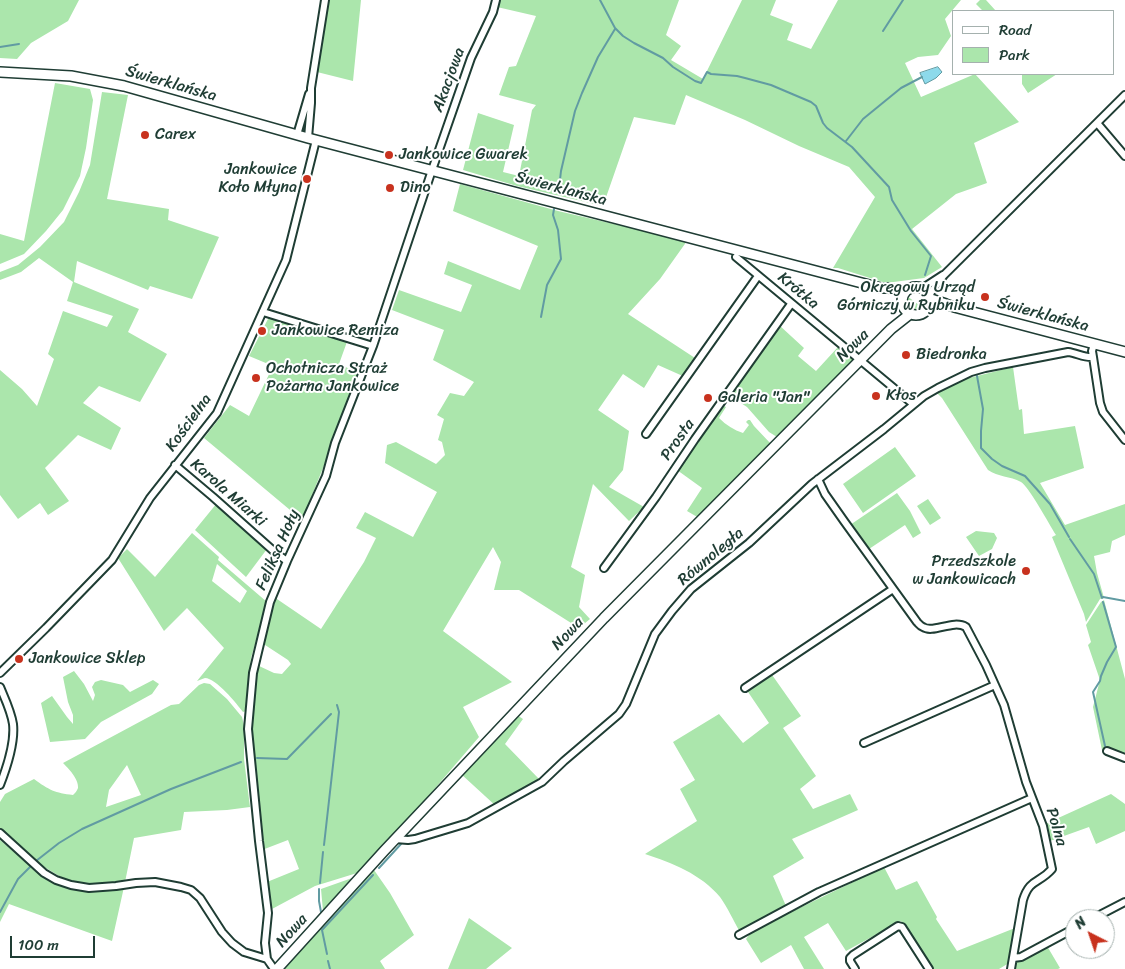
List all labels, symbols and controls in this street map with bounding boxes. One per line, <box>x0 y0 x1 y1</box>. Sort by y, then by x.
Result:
legend <box>952 10 1115 75</box>
text: Road <box>999 17 1031 43</box>
text: Park <box>999 42 1030 68</box>
street label: Akacjowa <box>429 45 469 115</box>
street label: Świerklańska <box>123 62 219 106</box>
place label: Carex <box>155 125 196 145</box>
marker: Carex <box>139 129 151 141</box>
place label: Jankowice Gwarek <box>399 145 528 165</box>
marker: Jankowice Gwarek <box>383 149 395 161</box>
place label: Jankowice Koło Młyna <box>218 160 297 198</box>
street label: Świerklańska <box>513 168 609 210</box>
marker: Jankowice Koło Młyna <box>301 173 313 185</box>
place label: Dino <box>400 178 431 198</box>
marker: Dino <box>384 182 396 194</box>
street label: Krótka <box>773 268 823 314</box>
place label: Okręgowy Urząd Górniczy w Rybniku <box>837 278 975 316</box>
marker: Okręgowy Urząd Górniczy w Rybniku <box>979 291 991 303</box>
street label: Świerklańska <box>995 294 1091 336</box>
place label: Jankowice Remiza <box>272 321 399 341</box>
marker: Jankowice Remiza <box>256 325 268 337</box>
street label: Nowa <box>833 326 873 366</box>
place label: Biedronka <box>916 345 987 365</box>
marker: Biedronka <box>900 349 912 361</box>
place label: Ochotnicza Straż Pożarna Jankowice <box>266 359 399 397</box>
marker: Ochotnicza Straż Pożarna Jankowice <box>250 372 262 384</box>
place label: Kłos <box>886 386 916 406</box>
place label: Galeria "Jan" <box>718 388 809 408</box>
street label: Kościelna <box>162 390 216 456</box>
marker: Kłos <box>870 390 882 402</box>
marker: Galeria "Jan" <box>702 392 714 404</box>
street label: Prosta <box>657 416 699 464</box>
street label: Karola Miarki <box>186 455 270 531</box>
street label: Feliksa Hoły <box>252 507 304 593</box>
street label: Równoległa <box>674 524 748 590</box>
place label: Przedszkole w Jankowicach <box>912 552 1016 590</box>
marker: Przedszkole w Jankowicach <box>1020 565 1032 577</box>
street label: Nowa <box>548 613 588 655</box>
place label: Jankowice Sklep <box>29 649 145 669</box>
marker: Jankowice Sklep <box>13 653 25 665</box>
street label: Polna <box>1041 806 1071 848</box>
north arrow <box>1065 909 1115 959</box>
street label: Nowa <box>272 910 312 952</box>
text: N <box>1069 910 1092 936</box>
scale bar <box>12 926 98 958</box>
text: 100 m <box>18 932 59 958</box>

